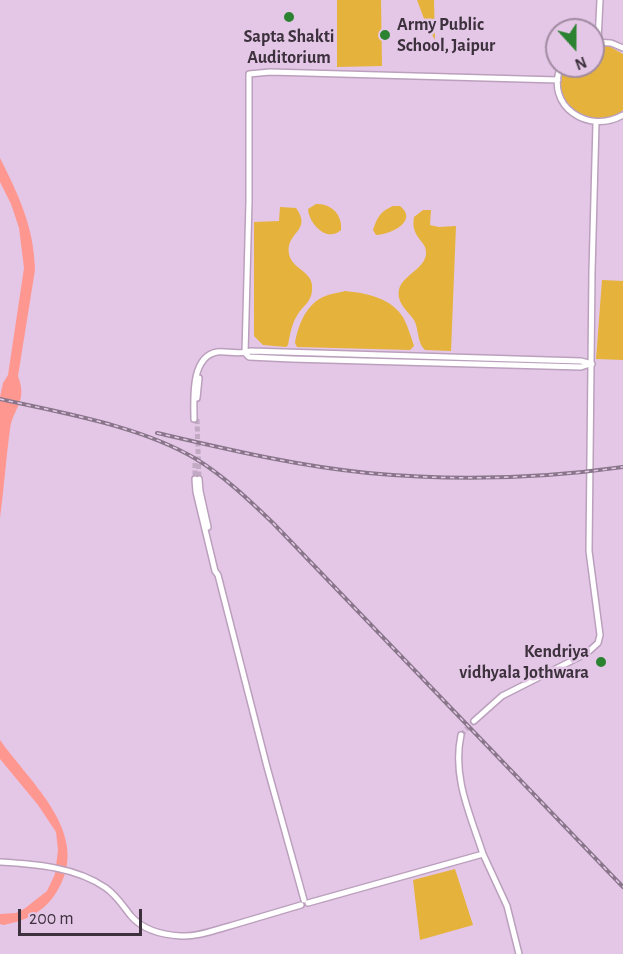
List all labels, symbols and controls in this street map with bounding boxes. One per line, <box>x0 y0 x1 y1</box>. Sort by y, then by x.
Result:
marker: Sapta Shakti Auditorium <box>282 10 296 24</box>
place label: Army Public School, Jaipur <box>397 14 495 57</box>
north arrow <box>545 18 605 78</box>
place label: Sapta Shakti Auditorium <box>244 26 334 68</box>
marker: Army Public School, Jaipur <box>378 28 392 42</box>
text: N <box>573 53 589 72</box>
place label: Kendriya vidhyala Jothwara <box>459 641 589 684</box>
marker: Kendriya vidhyala Jothwara <box>594 655 608 669</box>
scale bar <box>21 897 146 935</box>
text: 200 m <box>29 910 74 928</box>

